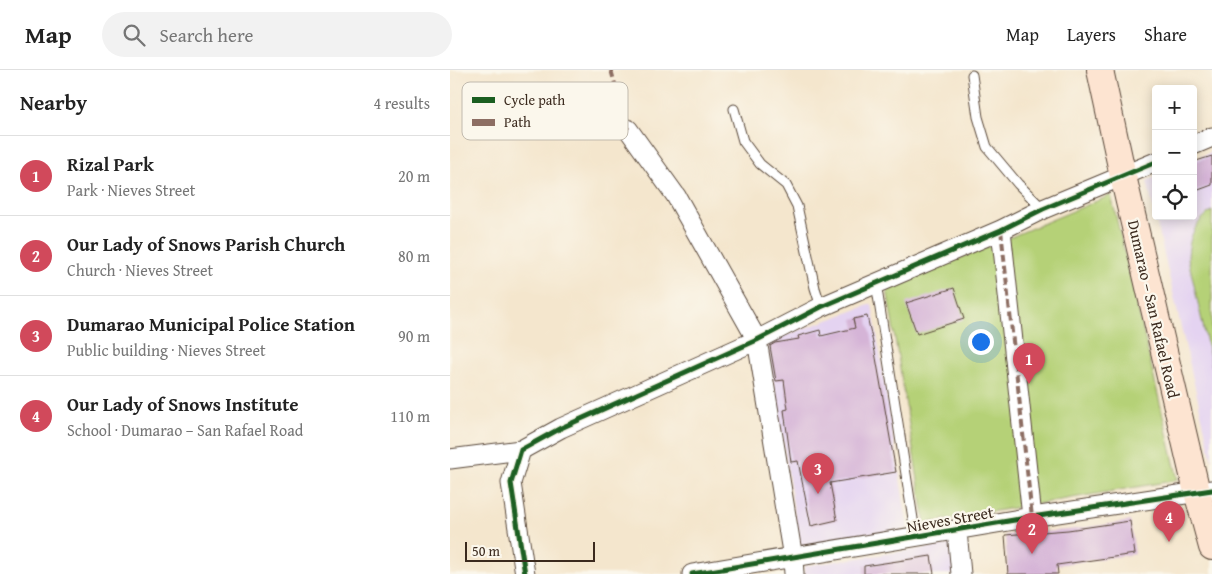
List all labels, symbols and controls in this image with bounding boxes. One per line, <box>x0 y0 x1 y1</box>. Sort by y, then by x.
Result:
search box <box>102 12 452 57</box>
text: Map <box>25 17 72 52</box>
icon: search <box>120 21 148 49</box>
text: Search here <box>160 21 253 49</box>
text: Map <box>1006 21 1039 48</box>
text: Layers <box>1067 21 1116 48</box>
text: Share <box>1144 21 1187 48</box>
legend <box>462 82 628 140</box>
map controls <box>1152 85 1197 220</box>
button: + <box>1152 85 1197 130</box>
text: Nearby <box>20 87 87 118</box>
text: Cycle path <box>504 90 565 110</box>
text: 4 results <box>373 91 430 115</box>
text: Path <box>504 112 531 132</box>
button: − <box>1152 130 1197 175</box>
text: Rizal Park <box>67 150 154 178</box>
text: 1 <box>32 164 40 188</box>
text: 20 m <box>398 164 430 188</box>
button: locate <box>1152 175 1197 220</box>
text: Park · Nieves Street <box>67 178 196 202</box>
street label: Dumarao – San Rafael Road <box>1122 218 1186 401</box>
text: Our Lady of Snows Parish Church <box>67 230 345 258</box>
text: 2 <box>32 244 40 268</box>
text: 80 m <box>398 244 430 268</box>
text: Church · Nieves Street <box>67 258 213 282</box>
text: Dumarao Municipal Police Station <box>67 310 355 338</box>
text: 3 <box>32 324 40 348</box>
text: 90 m <box>398 324 430 348</box>
your location <box>968 329 994 355</box>
text: Public building · Nieves Street <box>67 338 266 362</box>
pin: 1 <box>1013 343 1045 384</box>
text: Our Lady of Snows Institute <box>67 390 299 418</box>
text: 4 <box>32 404 40 428</box>
text: 110 m <box>390 404 430 428</box>
text: School · Dumarao – San Rafael Road <box>67 418 303 442</box>
pin: 3 <box>802 453 834 494</box>
street label: Nieves Street <box>905 499 996 538</box>
pin: 4 <box>1153 501 1185 542</box>
pin: 2 <box>1016 513 1048 554</box>
scale bar <box>465 539 595 562</box>
text: 50 m <box>472 541 500 561</box>

